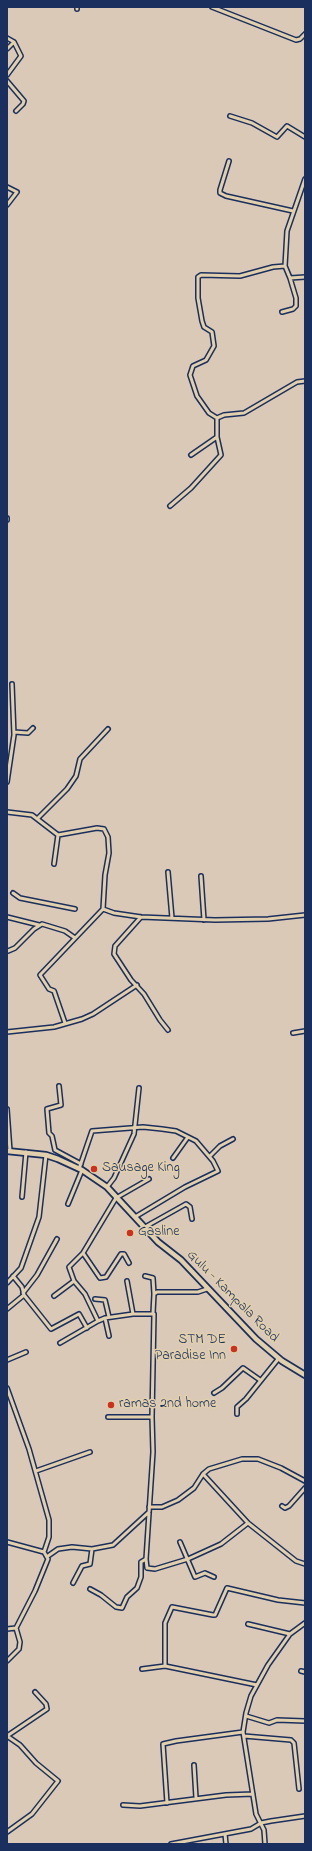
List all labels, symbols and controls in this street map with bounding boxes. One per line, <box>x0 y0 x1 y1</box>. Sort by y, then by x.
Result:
place label: Sausage King <box>102 1161 180 1177</box>
marker: Sausage King <box>89 1164 99 1174</box>
place label: Gasline <box>138 1225 180 1241</box>
marker: Gasline <box>125 1228 135 1238</box>
street label: Gulu - Kampala Road <box>182 1247 282 1347</box>
place label: STM DE Paradise Inn <box>155 1333 226 1366</box>
marker: STM DE Paradise Inn <box>229 1344 239 1354</box>
place label: ramas 2nd home <box>119 1397 216 1413</box>
marker: ramas 2nd home <box>106 1400 116 1410</box>

